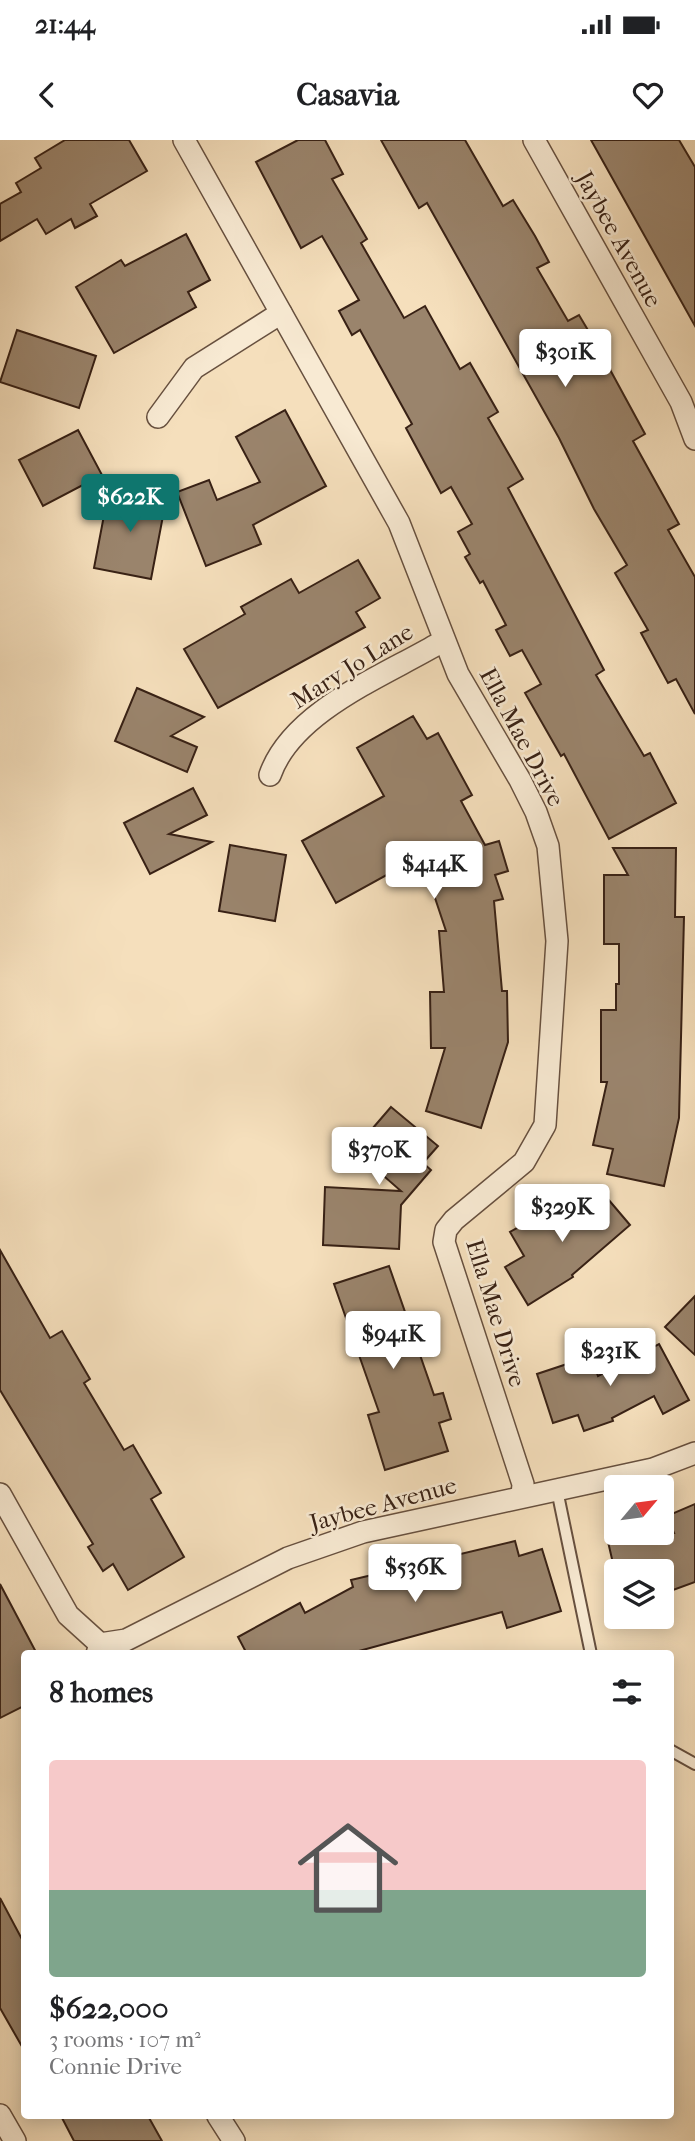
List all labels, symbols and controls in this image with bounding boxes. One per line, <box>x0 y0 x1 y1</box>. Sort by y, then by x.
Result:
text: 21:44 <box>35 9 95 40</box>
icon: back <box>28 76 66 114</box>
text: Casavia <box>296 76 399 113</box>
icon: heart <box>629 76 667 114</box>
street label: Jaybee Avenue <box>569 164 668 312</box>
pin: $301K <box>516 330 614 389</box>
text: $301K <box>535 338 595 365</box>
pin: $622K <box>81 474 179 534</box>
text: $622K <box>97 483 163 510</box>
street label: Mary Jo Lane <box>286 617 418 715</box>
street label: Ella Mae Drive <box>474 663 570 811</box>
pin: $414K <box>385 842 483 901</box>
text: $414K <box>402 850 466 877</box>
pin: $370K <box>330 1128 428 1187</box>
text: $370K <box>348 1136 410 1163</box>
pin: $329K <box>513 1184 611 1244</box>
text: $329K <box>531 1193 593 1220</box>
street label: Ella Mae Drive <box>460 1236 532 1390</box>
pin: $941K <box>344 1312 442 1371</box>
text: $941K <box>361 1320 425 1347</box>
pin: $231K <box>561 1328 659 1388</box>
text: $231K <box>581 1337 639 1364</box>
street label: Jaybee Avenue <box>305 1471 460 1538</box>
north arrow <box>604 1475 674 1545</box>
map controls <box>604 1475 674 1629</box>
pin: $536K <box>366 1544 464 1604</box>
text: $536K <box>384 1553 446 1580</box>
button: layers <box>604 1559 674 1629</box>
icon: filters <box>608 1673 646 1711</box>
text: 8 homes <box>49 1675 153 1710</box>
icon: home <box>285 1805 411 1931</box>
text: $622,000 <box>49 1991 168 2026</box>
text: 3 rooms · 107 m² <box>49 2026 201 2053</box>
text: Connie Drive <box>49 2053 182 2080</box>

